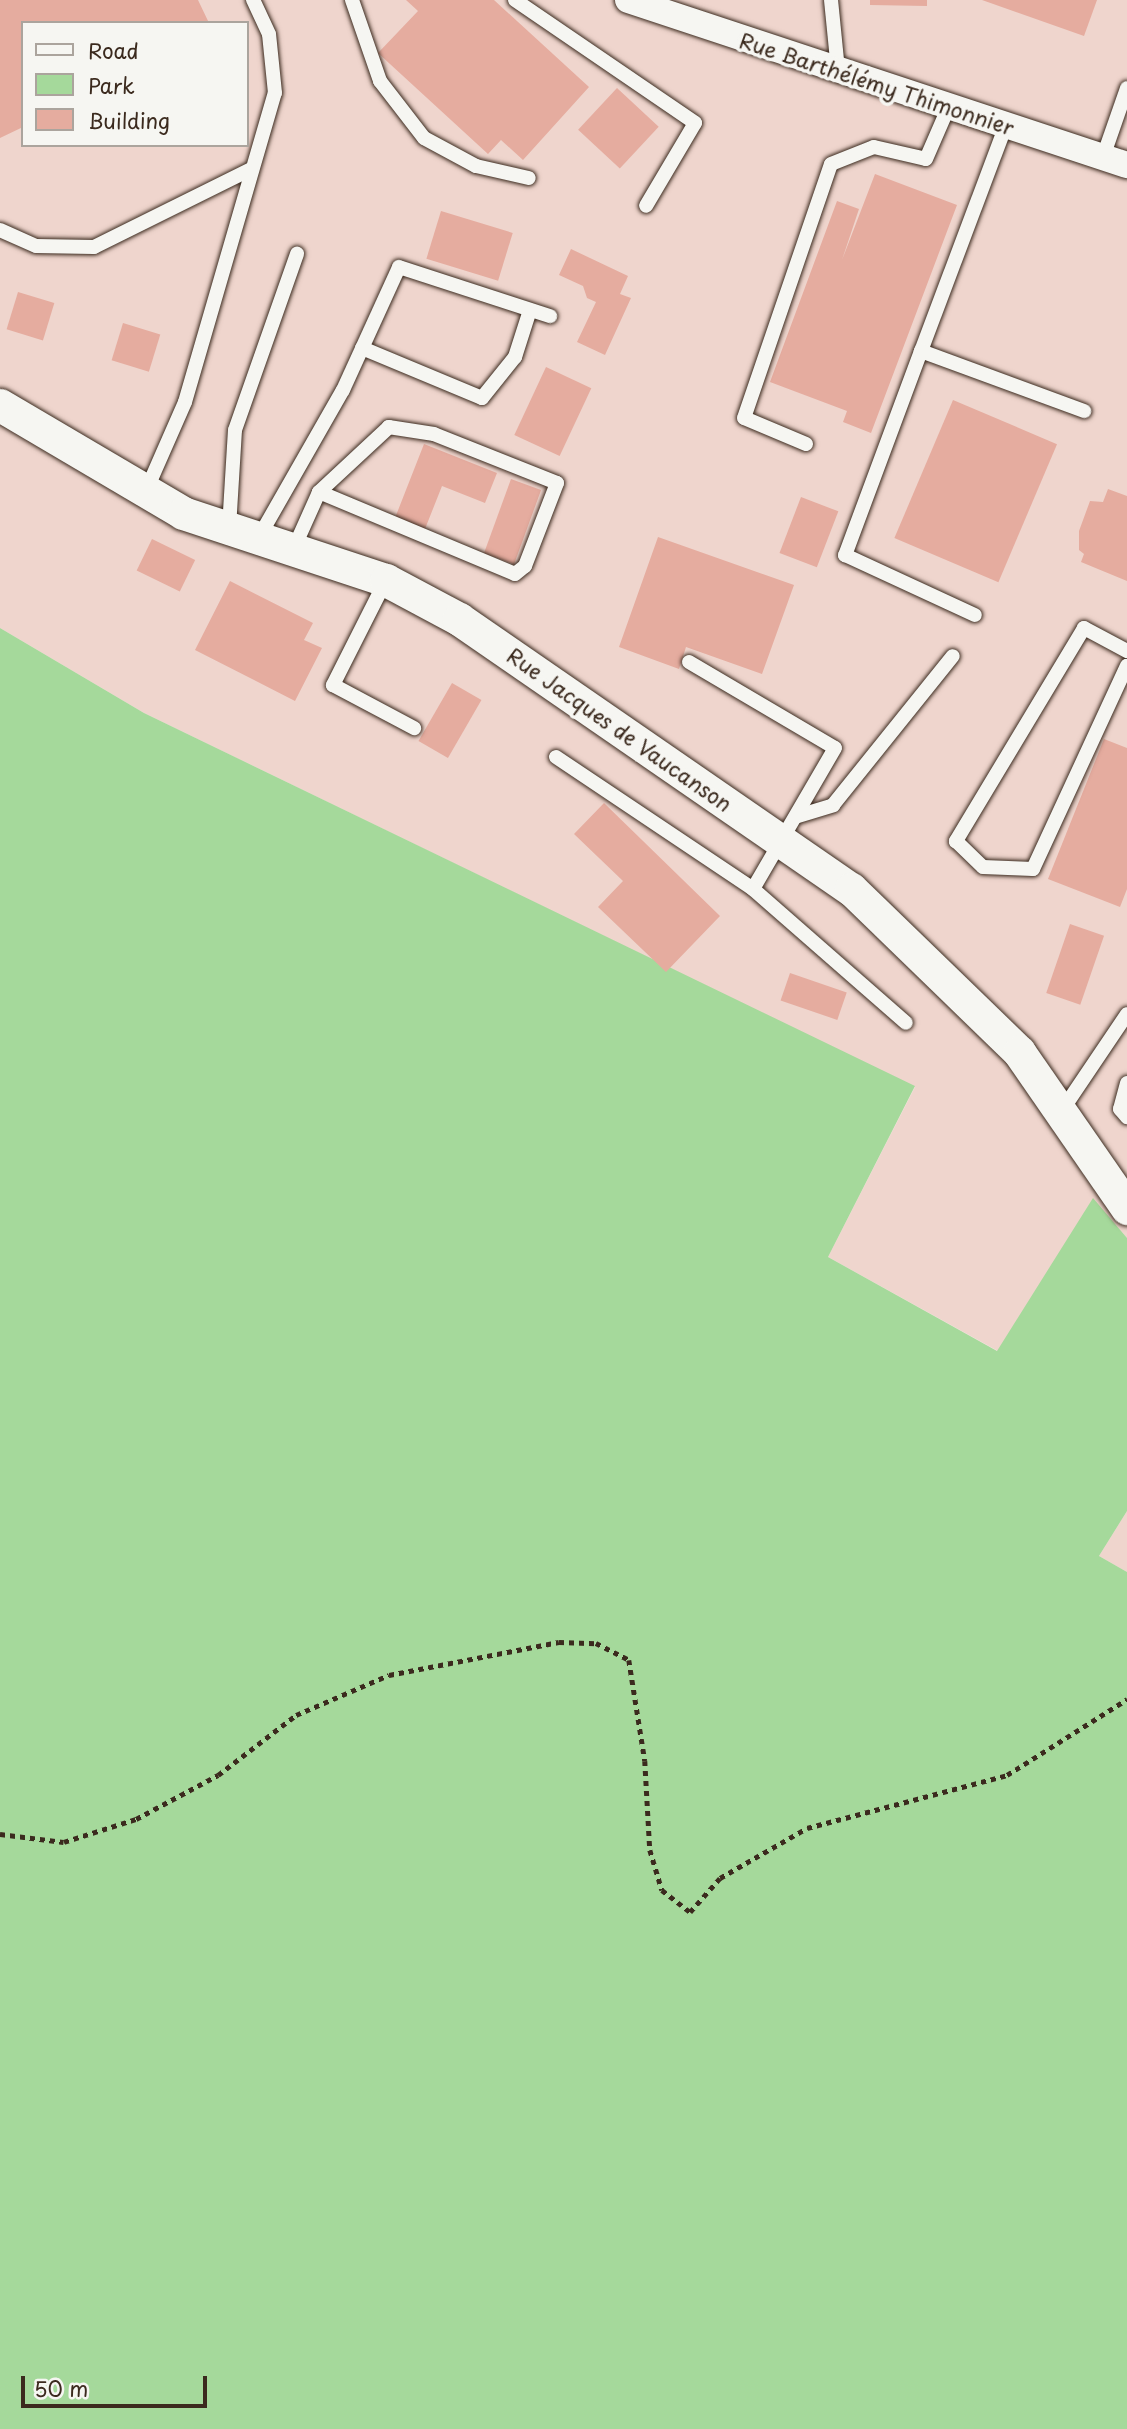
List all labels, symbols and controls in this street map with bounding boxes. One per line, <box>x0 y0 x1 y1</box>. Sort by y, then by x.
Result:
legend <box>21 21 248 147</box>
street label: Rue Barthélémy Thimonnier <box>736 26 1018 140</box>
text: Road <box>88 34 139 66</box>
text: Park <box>88 69 135 101</box>
text: Building <box>88 104 170 136</box>
street label: Rue Jacques de Vaucanson <box>501 640 739 818</box>
scale bar <box>24 2362 210 2406</box>
text: 50 m <box>34 2372 88 2404</box>

